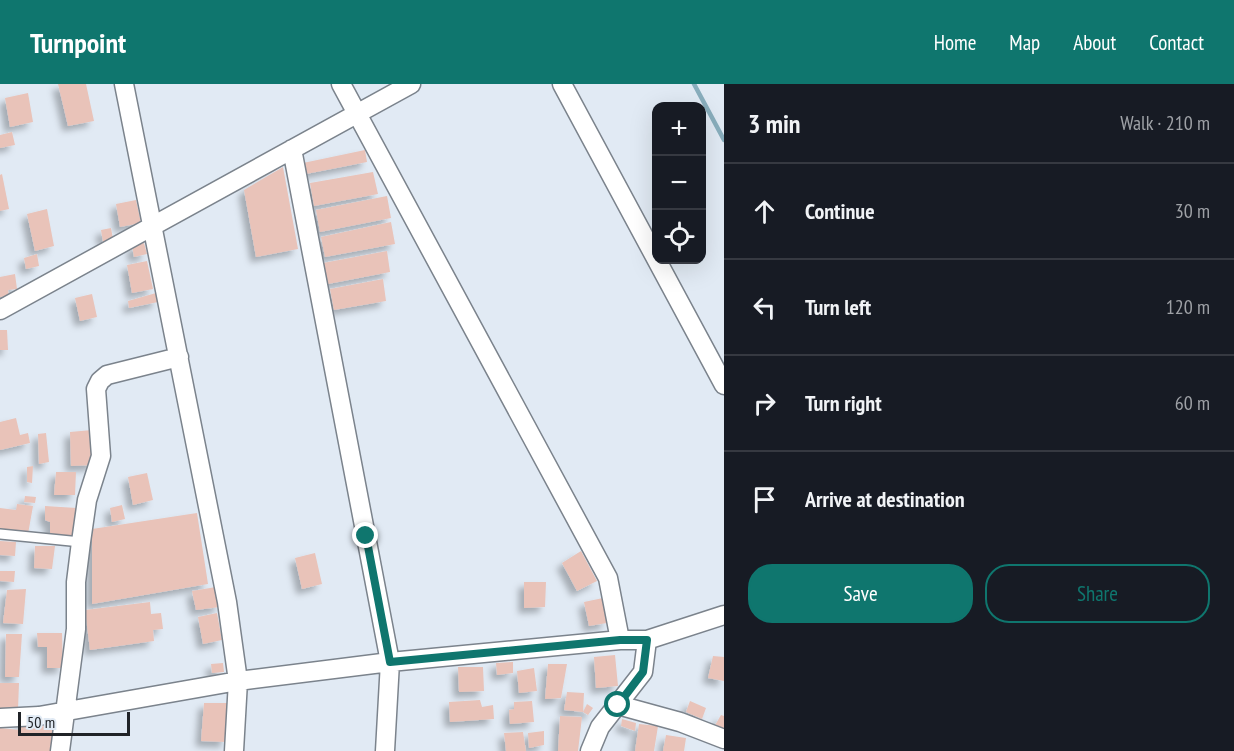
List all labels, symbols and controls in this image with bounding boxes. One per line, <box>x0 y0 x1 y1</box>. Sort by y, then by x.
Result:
text: Turnpoint <box>30 24 126 61</box>
text: Home <box>934 29 976 56</box>
text: Map <box>1009 29 1040 56</box>
text: About <box>1073 29 1116 56</box>
text: Contact <box>1149 29 1204 56</box>
map controls <box>652 102 706 264</box>
button: + <box>652 102 706 156</box>
text: 3 min <box>748 107 801 140</box>
text: Walk · 210 m <box>1120 110 1210 136</box>
button: − <box>652 156 706 210</box>
icon: ahead <box>748 195 781 228</box>
text: Continue <box>805 197 875 225</box>
text: 30 m <box>1175 198 1210 224</box>
button: locate <box>652 210 706 264</box>
icon: left <box>748 291 781 324</box>
text: Turn left <box>805 293 871 321</box>
text: 120 m <box>1166 294 1210 320</box>
icon: right <box>748 387 781 420</box>
text: Turn right <box>805 389 882 417</box>
text: 60 m <box>1175 390 1210 416</box>
icon: arrive <box>748 483 781 516</box>
text: Arrive at destination <box>805 485 965 513</box>
route end <box>352 522 378 548</box>
button: Save <box>748 564 973 623</box>
button: Share <box>985 564 1210 623</box>
route start <box>604 691 630 717</box>
scale bar <box>18 709 130 736</box>
text: 50 m <box>27 712 55 732</box>

